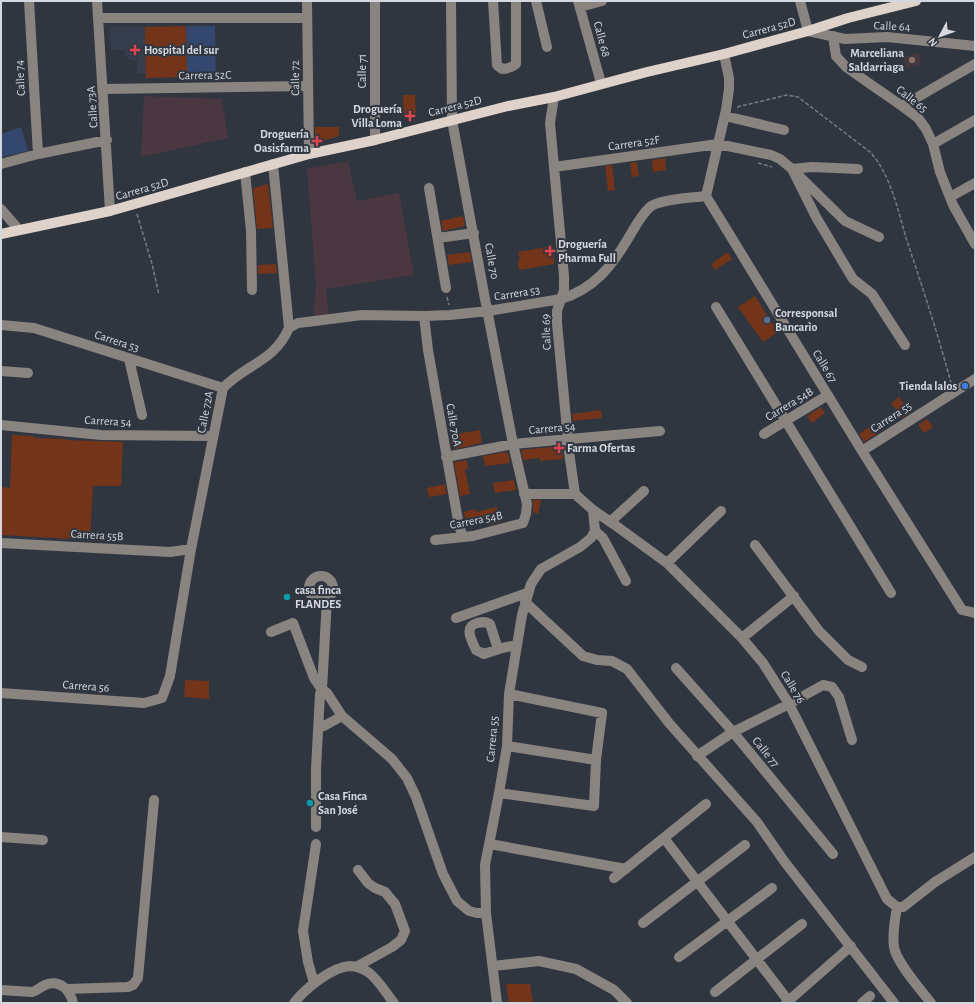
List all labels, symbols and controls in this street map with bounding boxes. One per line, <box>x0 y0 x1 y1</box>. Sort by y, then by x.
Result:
street label: Carrera 52D <box>741 15 797 41</box>
north arrow <box>920 16 960 56</box>
street label: Calle 64 <box>873 19 911 33</box>
street label: Calle 68 <box>591 20 613 59</box>
text: N <box>926 36 939 49</box>
marker: Hospital del sur <box>129 44 141 56</box>
place label: Hospital del sur <box>144 44 219 56</box>
place label: Marceliana Saldarriaga <box>848 47 904 73</box>
street label: Calle 71 <box>356 54 368 88</box>
marker: Marceliana Saldarriaga <box>907 55 917 65</box>
street label: Calle 74 <box>13 59 27 96</box>
street label: Calle 72 <box>289 60 301 96</box>
street label: Carrera 52C <box>178 69 232 81</box>
street label: Calle 65 <box>894 83 930 115</box>
street label: Calle 73A <box>85 86 99 128</box>
street label: Carrera 52D <box>427 94 483 118</box>
place label: Droguería Villa Loma <box>352 103 402 129</box>
marker: Droguería Villa Loma <box>405 111 415 121</box>
place label: Droguería Oasisfarma <box>254 128 309 154</box>
street label: Carrera 52F <box>607 133 661 153</box>
marker: Droguería Oasisfarma <box>312 136 322 146</box>
street label: Carrera 52D <box>114 176 170 202</box>
place label: Droguería Pharma Full <box>558 238 616 264</box>
street label: Calle 70 <box>483 242 501 280</box>
marker: Droguería Pharma Full <box>545 246 555 256</box>
street label: Carrera 53 <box>493 283 541 303</box>
place label: Corresponsal Bancarìo <box>775 307 837 333</box>
street label: Calle 69 <box>539 313 553 350</box>
marker: Corresponsal Bancarìo <box>762 315 772 325</box>
street label: Carrera 53 <box>93 328 141 354</box>
street label: Calle 67 <box>811 348 839 384</box>
place label: Tienda lalos <box>899 380 957 392</box>
marker: Tienda lalos <box>960 381 970 391</box>
street label: Carrera 54B <box>763 385 815 423</box>
street label: Calle 72A <box>195 390 215 434</box>
street label: Carrera 55 <box>868 399 914 435</box>
street label: Calle 70A <box>444 403 464 448</box>
street label: Carrera 54 <box>84 414 132 428</box>
street label: Carrera 54 <box>528 420 576 436</box>
place label: Farma Ofertas <box>567 442 636 454</box>
marker: Farma Ofertas <box>554 443 564 453</box>
street label: Carrera 54B <box>449 509 503 531</box>
street label: Carrera 55B <box>70 528 124 542</box>
place label: casa finca FLANDES <box>295 584 342 610</box>
marker: casa finca FLANDES <box>282 592 292 602</box>
street label: Calle 76 <box>779 669 808 706</box>
street label: Carrera 56 <box>62 678 110 694</box>
street label: Carrera 55 <box>484 715 500 763</box>
street label: Calle 77 <box>750 735 782 769</box>
place label: Casa Finca San José <box>318 790 368 816</box>
marker: Casa Finca San José <box>305 798 315 808</box>

